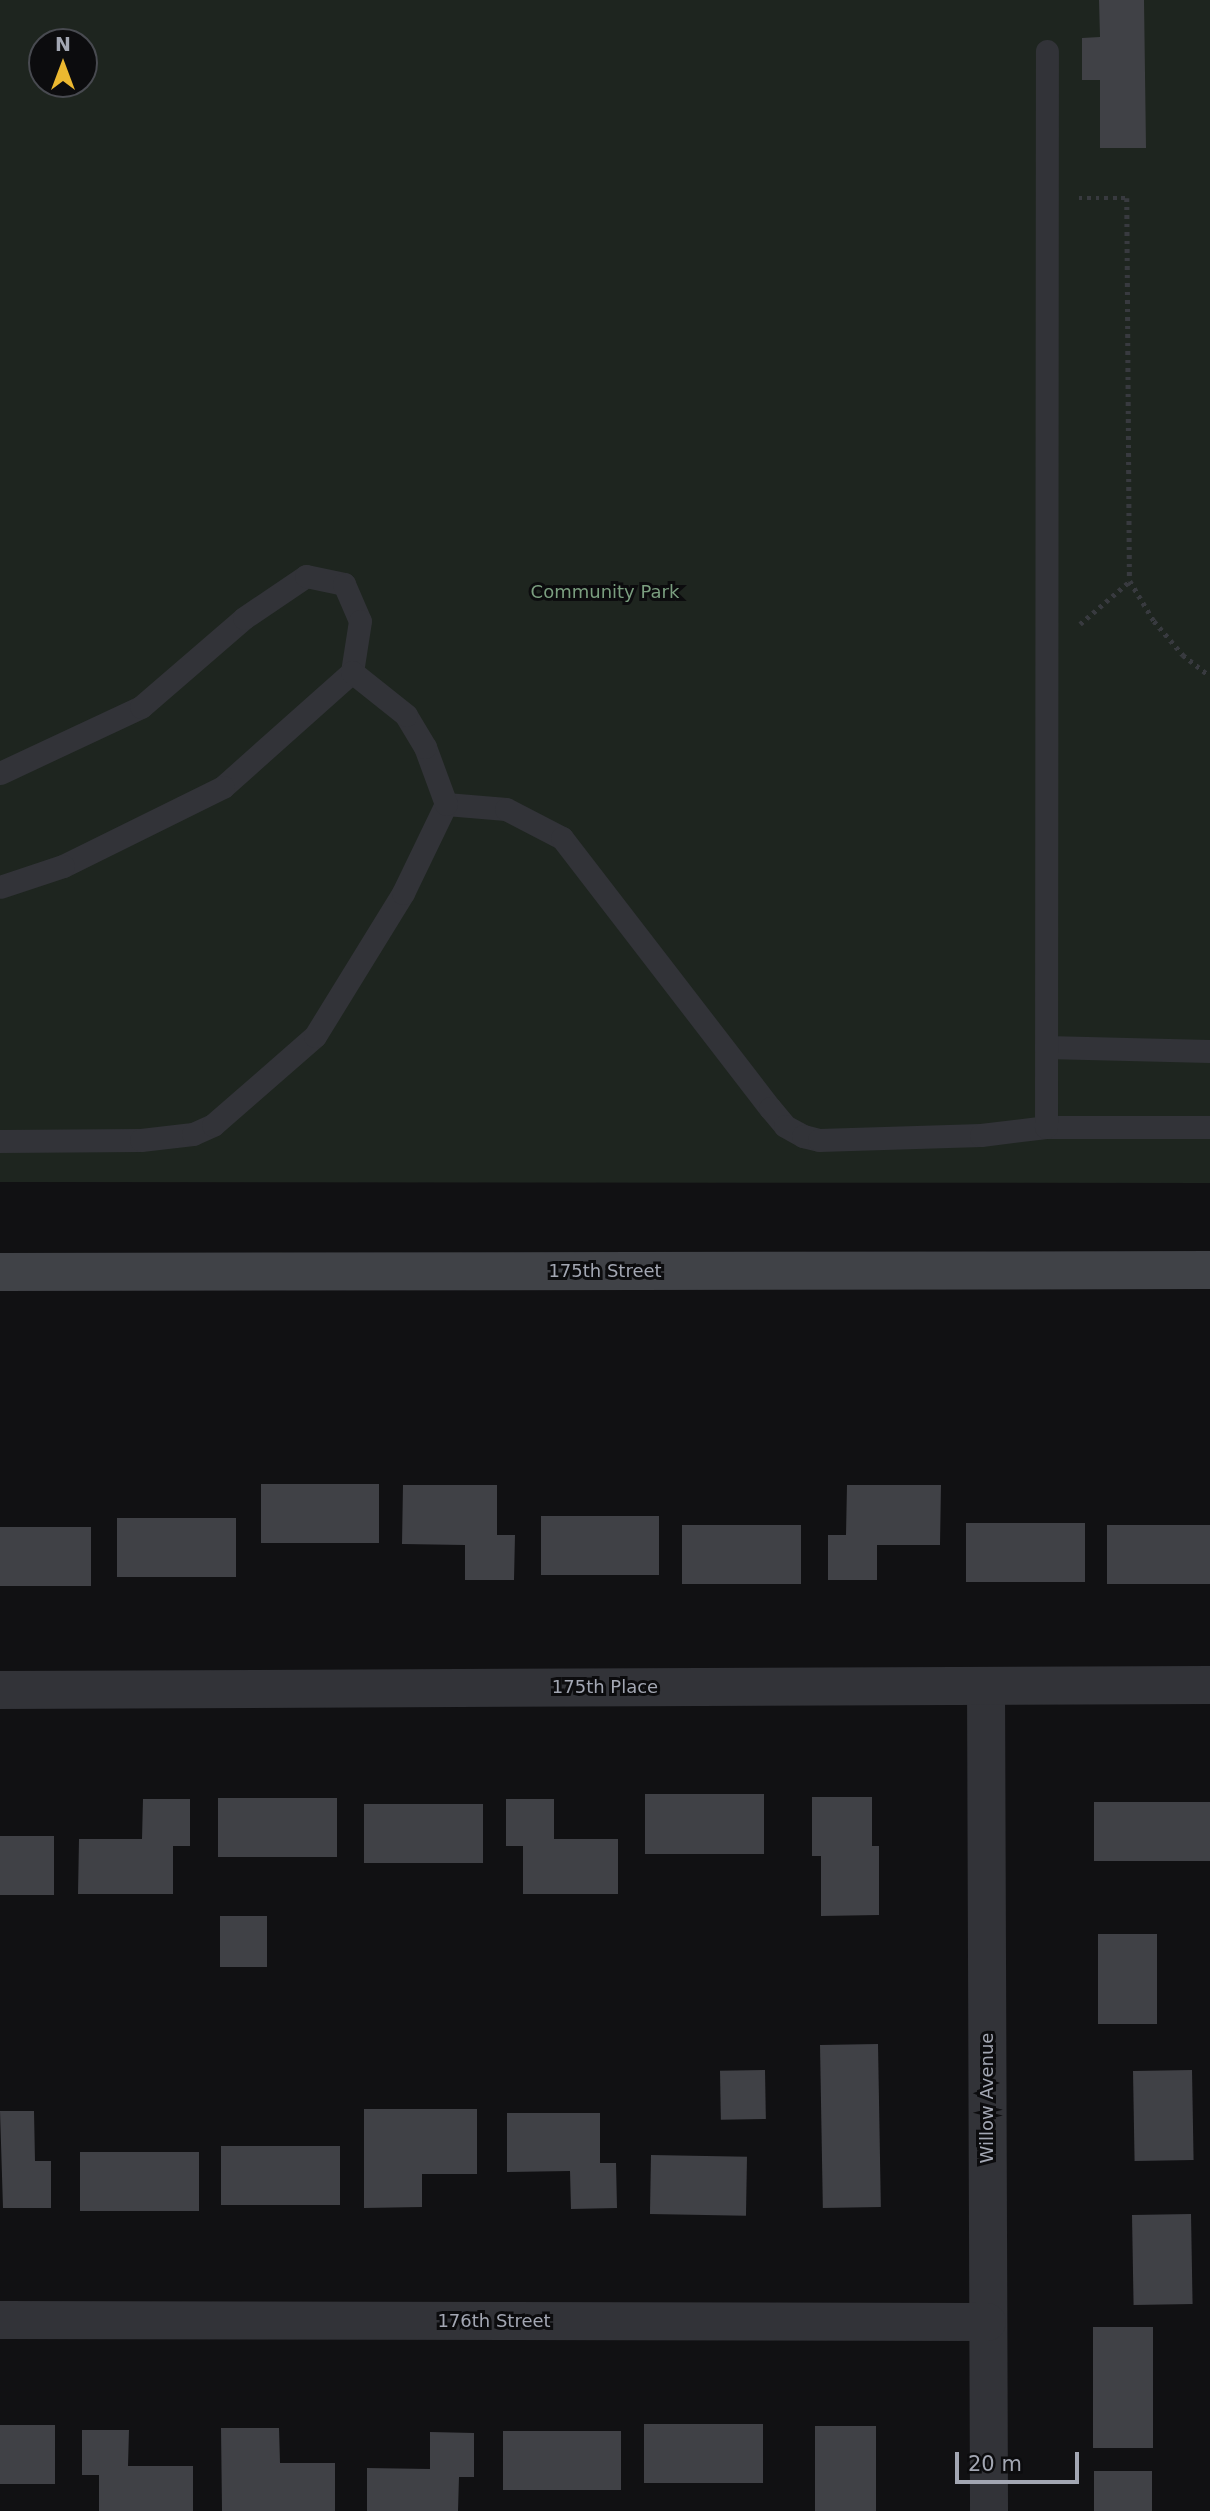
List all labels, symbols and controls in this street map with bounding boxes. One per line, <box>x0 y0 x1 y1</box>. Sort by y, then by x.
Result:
north arrow <box>28 28 98 98</box>
text: N <box>55 33 71 55</box>
park label: Community Park <box>531 581 679 603</box>
street label: 175th Street <box>548 1260 662 1282</box>
street label: 175th Place <box>552 1676 658 1698</box>
street label: Willow Avenue <box>976 2033 998 2163</box>
street label: 176th Street <box>437 2310 551 2332</box>
scale bar <box>958 2438 1082 2482</box>
text: 20 m <box>968 2452 1022 2476</box>

